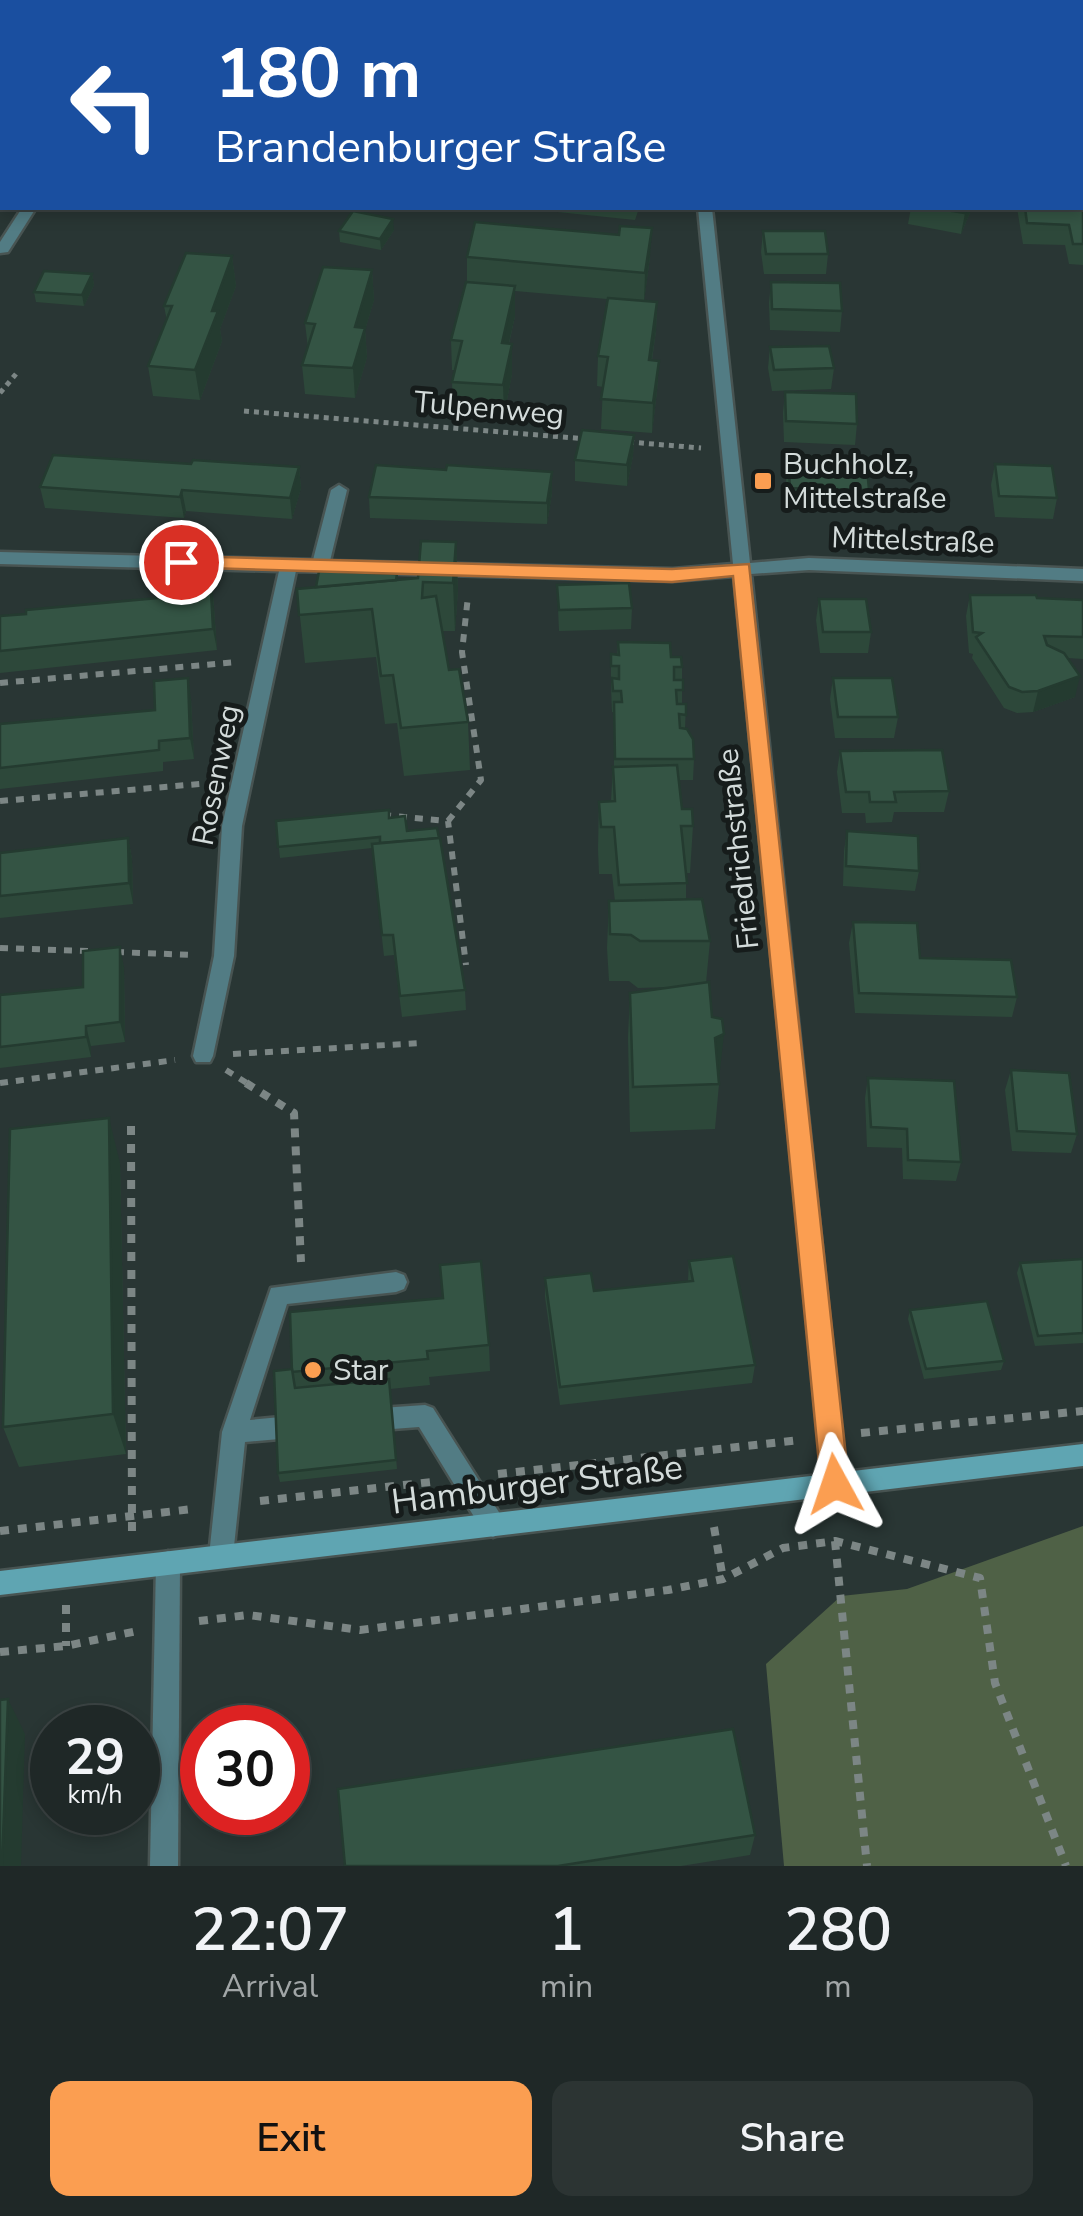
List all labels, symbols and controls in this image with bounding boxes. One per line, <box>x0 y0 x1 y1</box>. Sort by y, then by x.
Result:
text: 180 m <box>215 26 421 122</box>
icon: left <box>50 40 180 170</box>
text: Brandenburger Straße <box>215 117 666 178</box>
street label: Tulpenweg <box>412 382 566 435</box>
place label: Buchholz, Mittelstraße <box>783 444 946 519</box>
marker: Buchholz, Mittelstraße <box>752 470 774 492</box>
street label: Mittelstraße <box>831 517 995 564</box>
pin <box>139 520 224 605</box>
icon: arrive <box>154 535 209 590</box>
street label: Rosenweg <box>183 701 250 849</box>
street label: Friedrichstraße <box>708 747 769 951</box>
place label: Star <box>333 1350 389 1391</box>
marker: Star <box>302 1359 324 1381</box>
position arrow <box>783 1432 887 1536</box>
street label: Hamburger Straße <box>389 1443 685 1526</box>
speed limit sign: 30 <box>180 1705 310 1835</box>
text: 29 <box>65 1723 125 1792</box>
text: km/h <box>67 1778 123 1812</box>
text: 22:07 <box>191 1889 349 1971</box>
text: 1 <box>549 1889 585 1971</box>
text: 280 <box>784 1889 892 1971</box>
text: Arrival <box>222 1965 318 2008</box>
text: min <box>540 1965 593 2008</box>
text: m <box>824 1965 852 2008</box>
button: Exit <box>50 2081 532 2196</box>
button: Share <box>552 2081 1033 2196</box>

